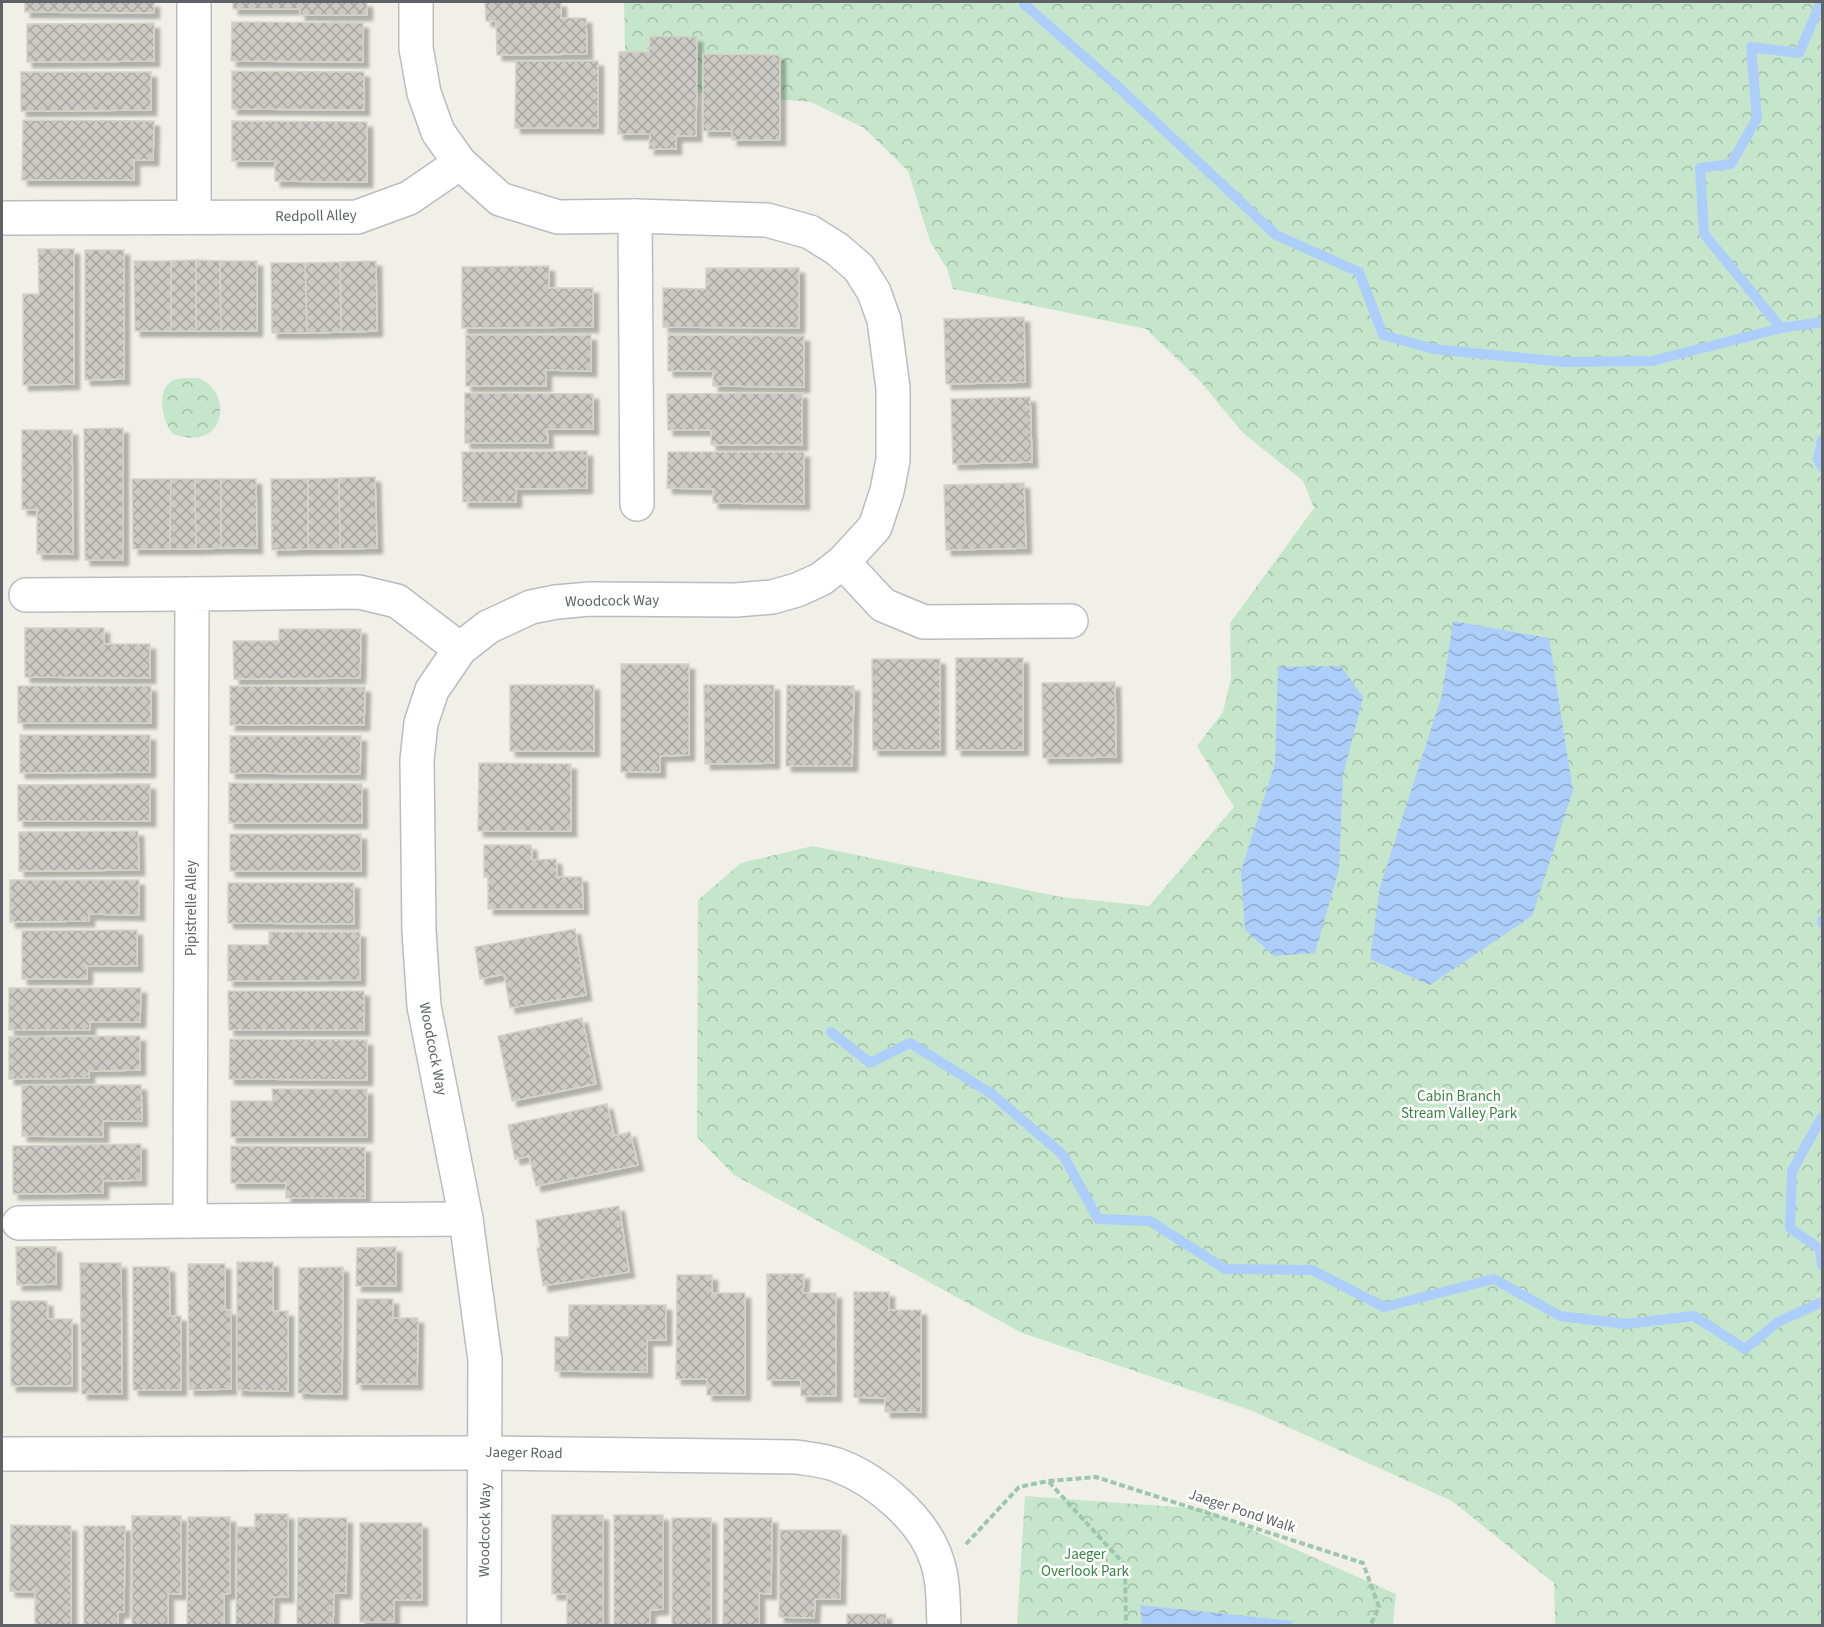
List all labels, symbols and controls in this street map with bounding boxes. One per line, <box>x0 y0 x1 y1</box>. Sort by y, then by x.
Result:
street label: Redpoll Alley <box>275 205 357 227</box>
street label: Woodcock Way <box>565 590 659 612</box>
street label: Pipistrelle Alley <box>181 860 202 956</box>
street label: Woodcock Way <box>414 1001 452 1097</box>
park label: Cabin Branch Stream Valley Park <box>1401 1086 1518 1124</box>
street label: Jaeger Road <box>485 1442 563 1464</box>
street label: Woodcock Way <box>474 1483 496 1577</box>
street label: Jaeger Pond Walk <box>1186 1484 1299 1538</box>
park label: Jaeger Overlook Park <box>1041 1544 1130 1582</box>

